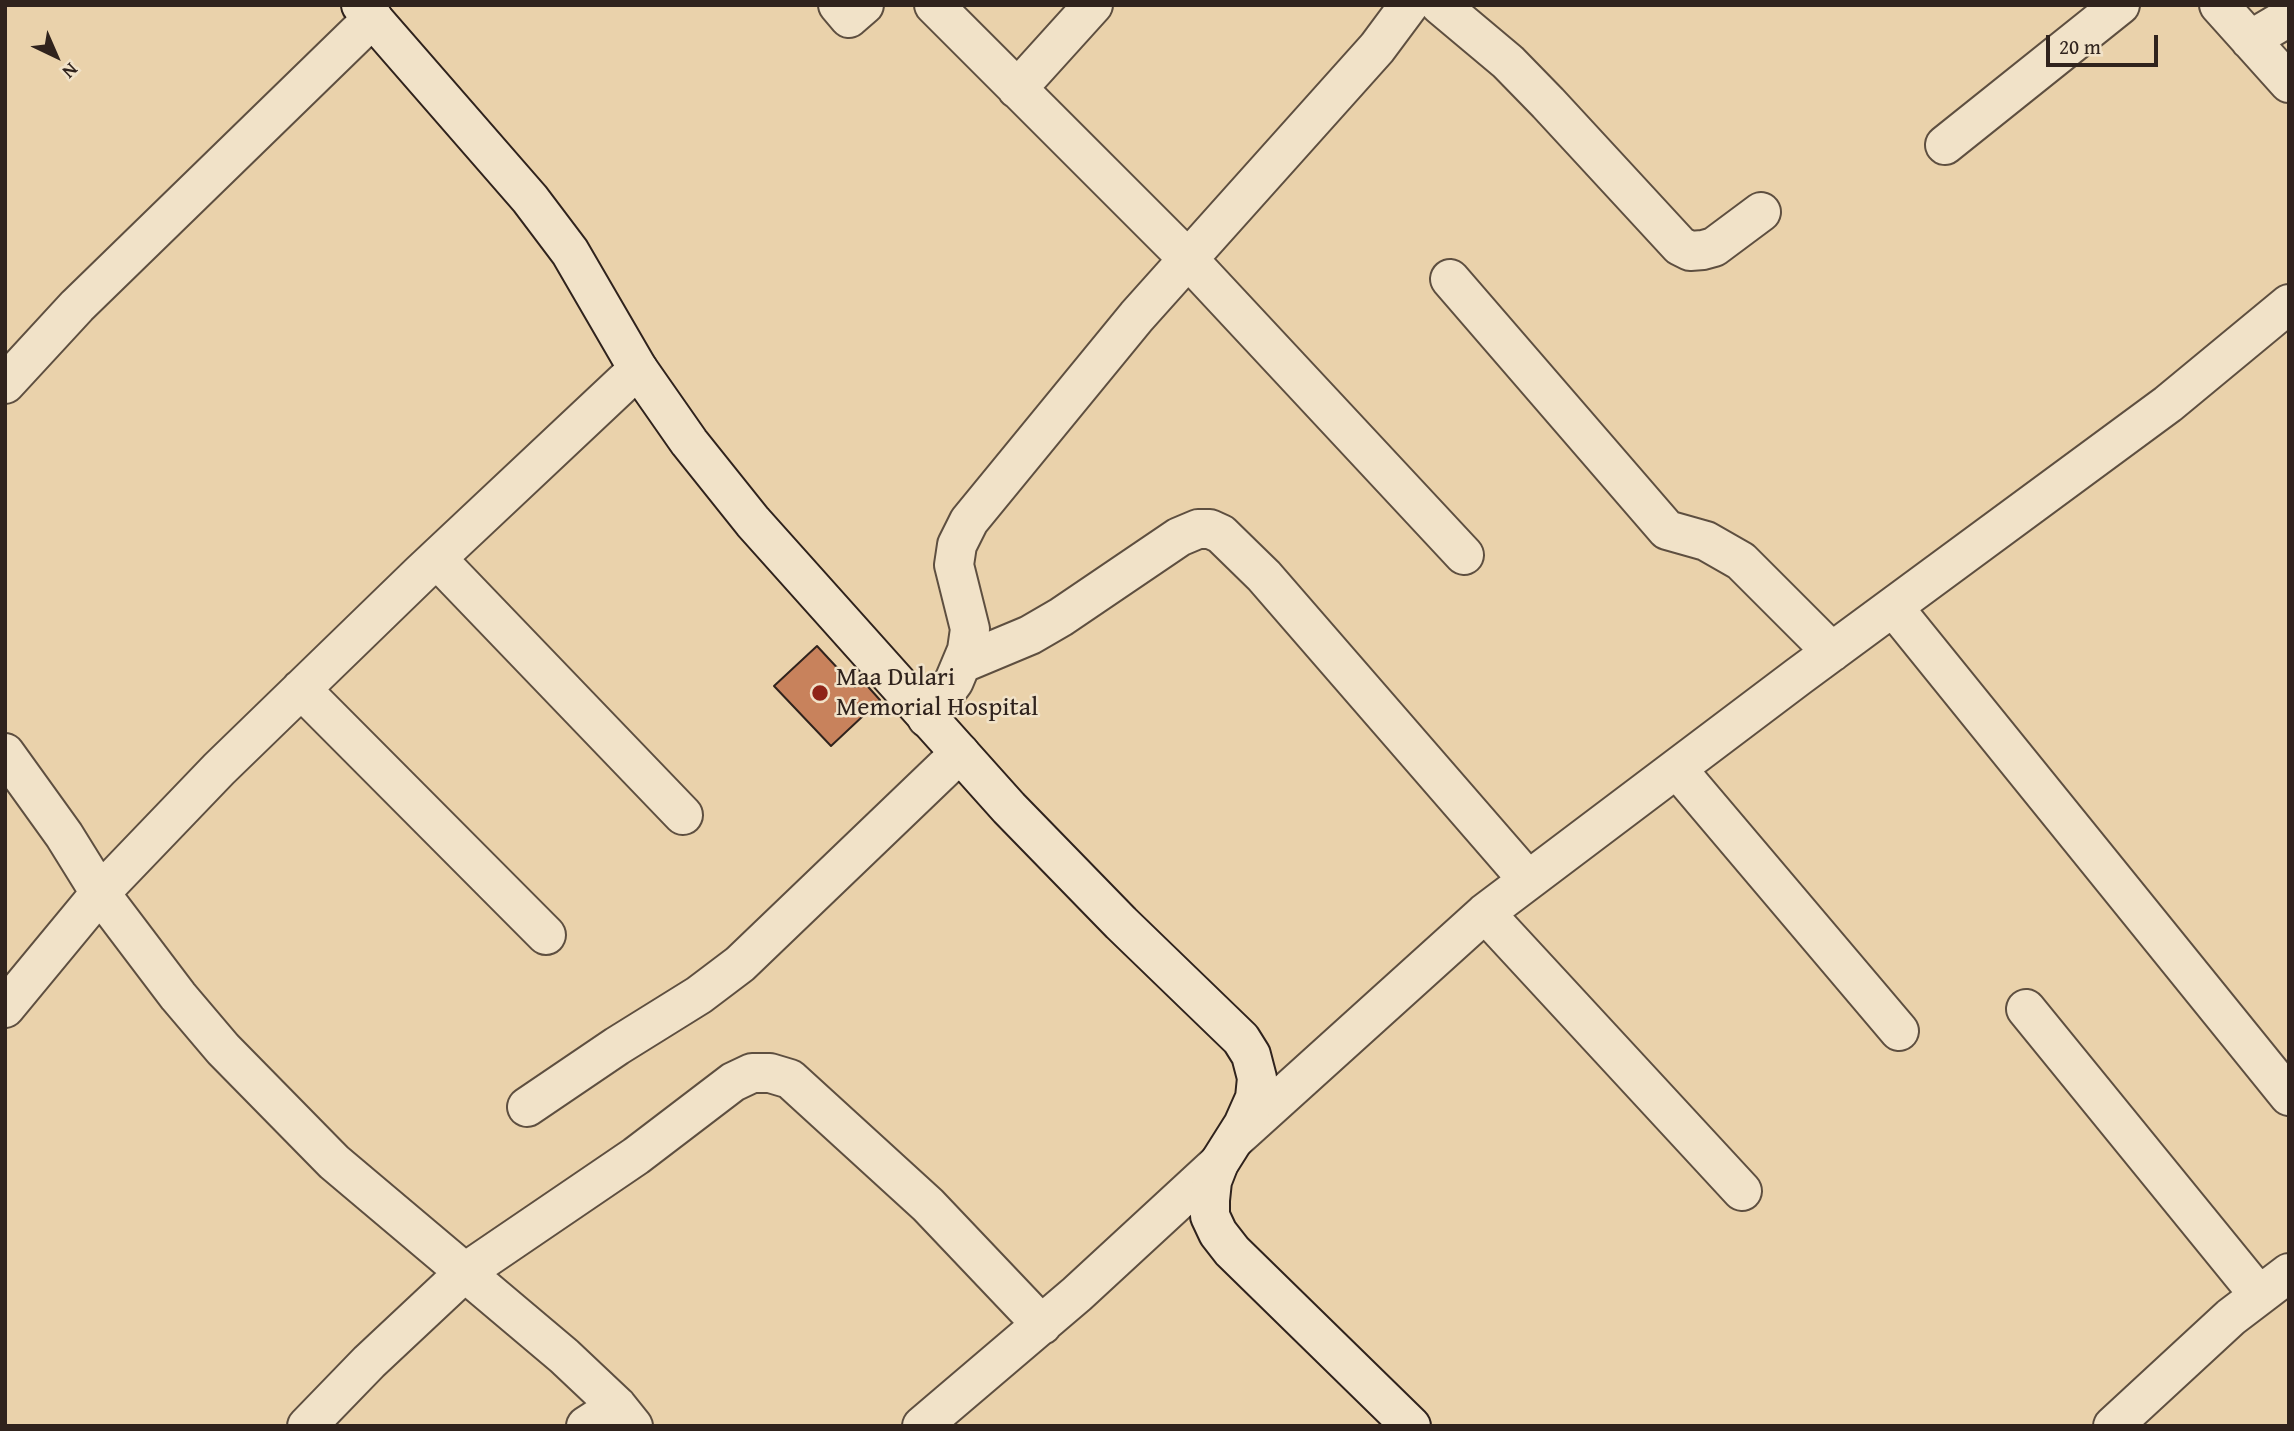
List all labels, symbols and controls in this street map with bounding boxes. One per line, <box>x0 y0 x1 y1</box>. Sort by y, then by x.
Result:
north arrow <box>21 21 91 91</box>
scale bar <box>2049 21 2161 65</box>
text: 20 m <box>2059 31 2101 62</box>
text: N <box>56 57 85 86</box>
place label: Maa Dulari Memorial Hospital <box>836 662 1038 724</box>
marker: Maa Dulari Memorial Hospital <box>810 683 830 703</box>

